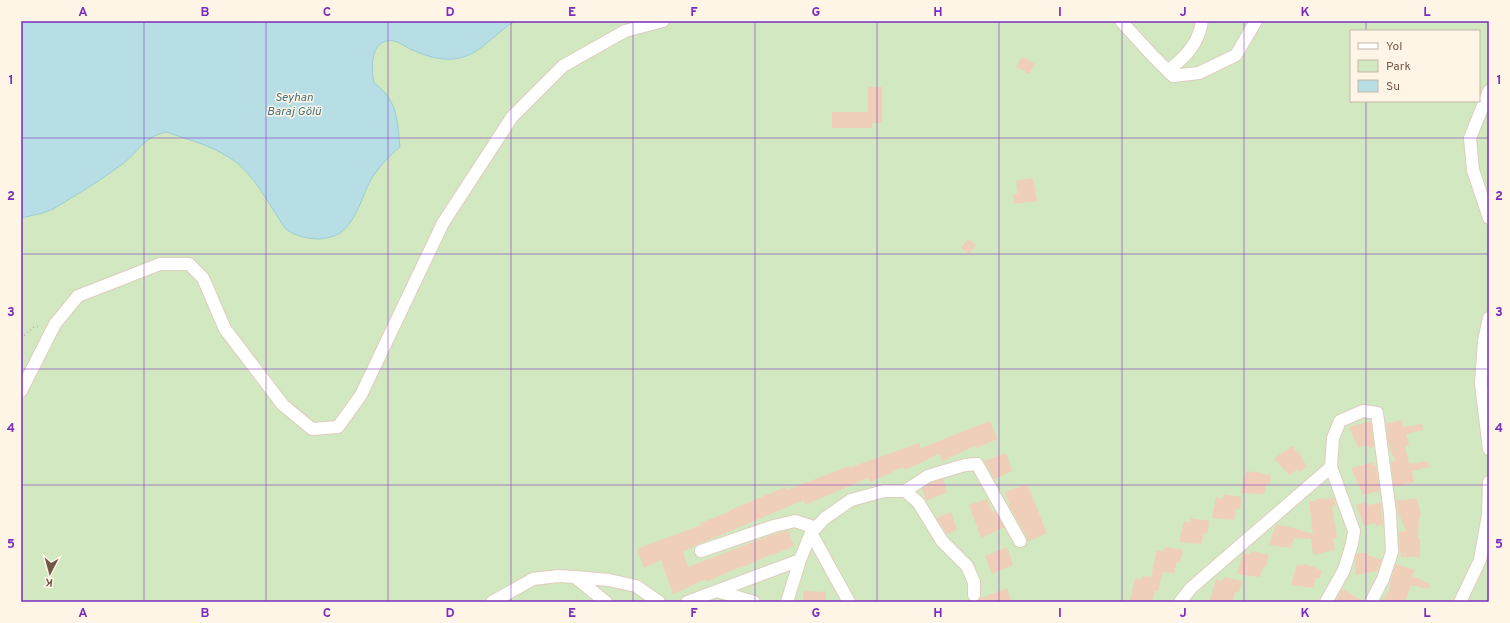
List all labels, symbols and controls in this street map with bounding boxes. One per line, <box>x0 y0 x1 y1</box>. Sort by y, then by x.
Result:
text: A <box>78 5 88 21</box>
text: B <box>201 5 210 21</box>
text: C <box>323 5 331 21</box>
text: D <box>445 5 455 21</box>
text: E <box>568 5 576 21</box>
text: F <box>690 5 698 21</box>
text: G <box>812 5 821 21</box>
text: H <box>933 5 943 21</box>
text: I <box>1058 5 1062 21</box>
text: J <box>1179 5 1187 21</box>
text: K <box>1300 5 1310 21</box>
text: L <box>1423 5 1431 21</box>
legend <box>1350 30 1480 102</box>
text: Yol <box>1386 39 1402 55</box>
text: Park <box>1386 59 1411 75</box>
text: 1 <box>8 73 14 89</box>
text: 1 <box>1496 73 1502 89</box>
text: Su <box>1386 79 1400 95</box>
water label: Seyhan Baraj Gölü <box>267 90 322 120</box>
text: 2 <box>7 189 15 205</box>
text: 2 <box>1495 189 1503 205</box>
text: 3 <box>7 305 15 321</box>
text: 3 <box>1495 305 1503 321</box>
text: 4 <box>7 421 15 437</box>
text: 4 <box>1495 421 1503 437</box>
text: 5 <box>7 537 15 553</box>
text: 5 <box>1495 537 1503 553</box>
north arrow <box>30 553 70 593</box>
text: K <box>44 575 54 589</box>
text: A <box>78 606 88 622</box>
text: B <box>201 606 210 622</box>
text: C <box>323 606 331 622</box>
text: D <box>445 606 455 622</box>
text: E <box>568 606 576 622</box>
text: F <box>690 606 698 622</box>
text: G <box>812 606 821 622</box>
text: H <box>933 606 943 622</box>
text: I <box>1058 606 1062 622</box>
text: J <box>1179 606 1187 622</box>
text: K <box>1300 606 1310 622</box>
text: L <box>1423 606 1431 622</box>

